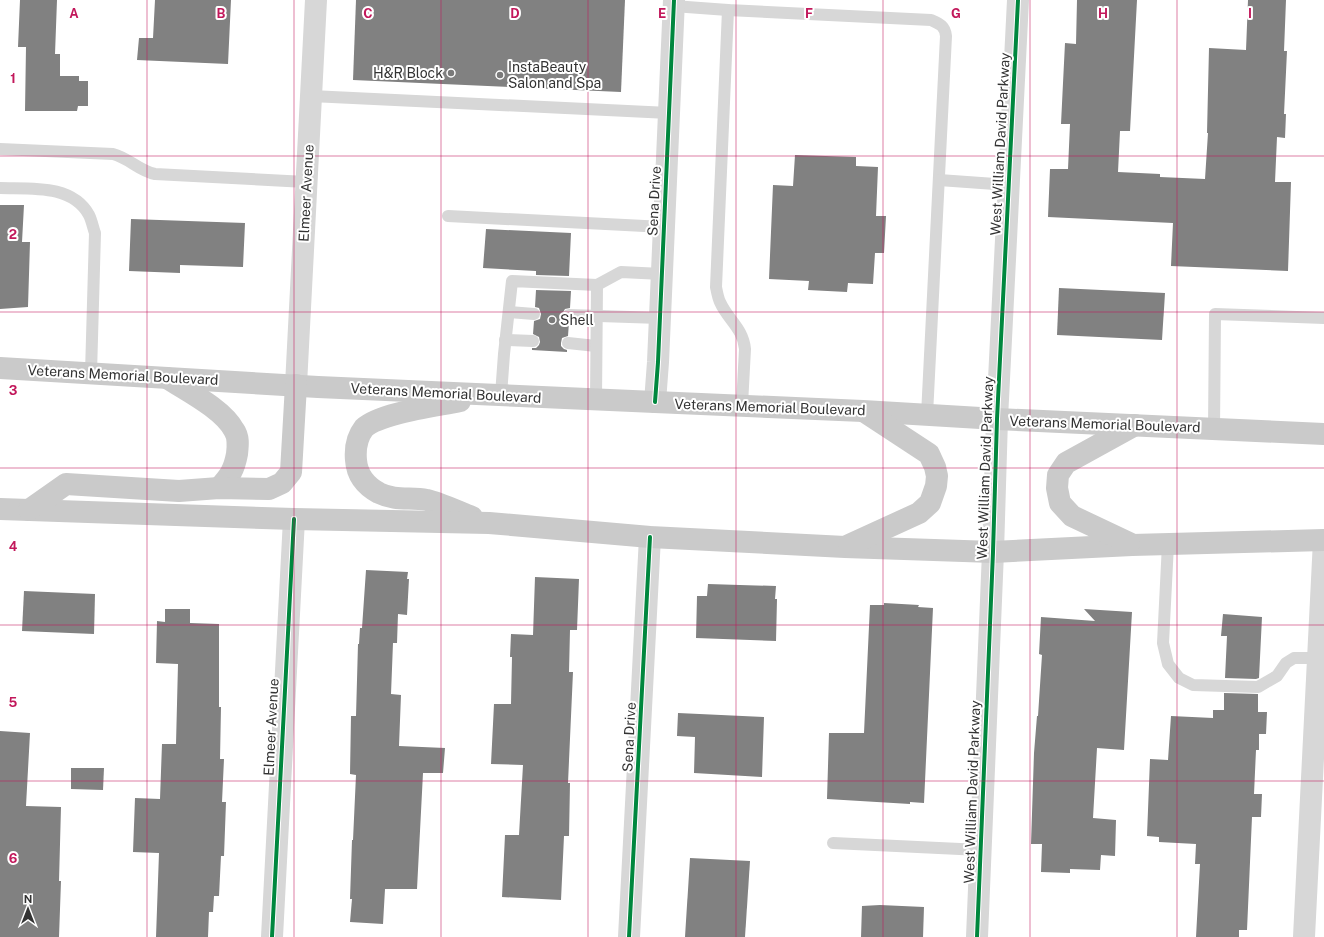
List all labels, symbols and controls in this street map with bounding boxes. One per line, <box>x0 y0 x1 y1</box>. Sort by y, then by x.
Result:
text: A <box>69 6 79 21</box>
text: B <box>217 6 226 21</box>
text: C <box>363 6 373 21</box>
text: D <box>510 6 520 21</box>
text: E <box>658 6 666 21</box>
text: F <box>805 6 813 21</box>
text: G <box>951 6 961 21</box>
text: H <box>1098 6 1108 21</box>
text: I <box>1248 6 1252 21</box>
street label: West William David Parkway <box>987 52 1013 236</box>
place label: InstaBeauty Salon and Spa <box>508 59 601 91</box>
place label: H&R Block <box>373 65 443 81</box>
marker: H&R Block <box>446 68 456 78</box>
marker: InstaBeauty Salon and Spa <box>495 70 505 80</box>
text: 1 <box>10 71 16 86</box>
street label: Elmeer Avenue <box>295 144 317 242</box>
street label: Sena Drive <box>644 166 664 236</box>
text: 2 <box>9 227 17 242</box>
place label: Shell <box>560 312 594 328</box>
marker: Shell <box>547 315 557 325</box>
street label: Veterans Memorial Boulevard <box>27 362 219 388</box>
street label: West William David Parkway <box>974 376 996 560</box>
street label: Veterans Memorial Boulevard <box>350 380 542 406</box>
text: 3 <box>9 383 18 398</box>
street label: Veterans Memorial Boulevard <box>674 396 866 418</box>
street label: Veterans Memorial Boulevard <box>1009 413 1201 435</box>
text: 4 <box>9 539 18 554</box>
street label: Elmeer Avenue <box>260 678 282 776</box>
text: 5 <box>9 695 18 710</box>
street label: West William David Parkway <box>961 700 983 884</box>
street label: Sena Drive <box>619 702 639 772</box>
text: 6 <box>9 851 18 866</box>
north arrow <box>8 889 48 929</box>
text: N <box>24 893 32 905</box>

